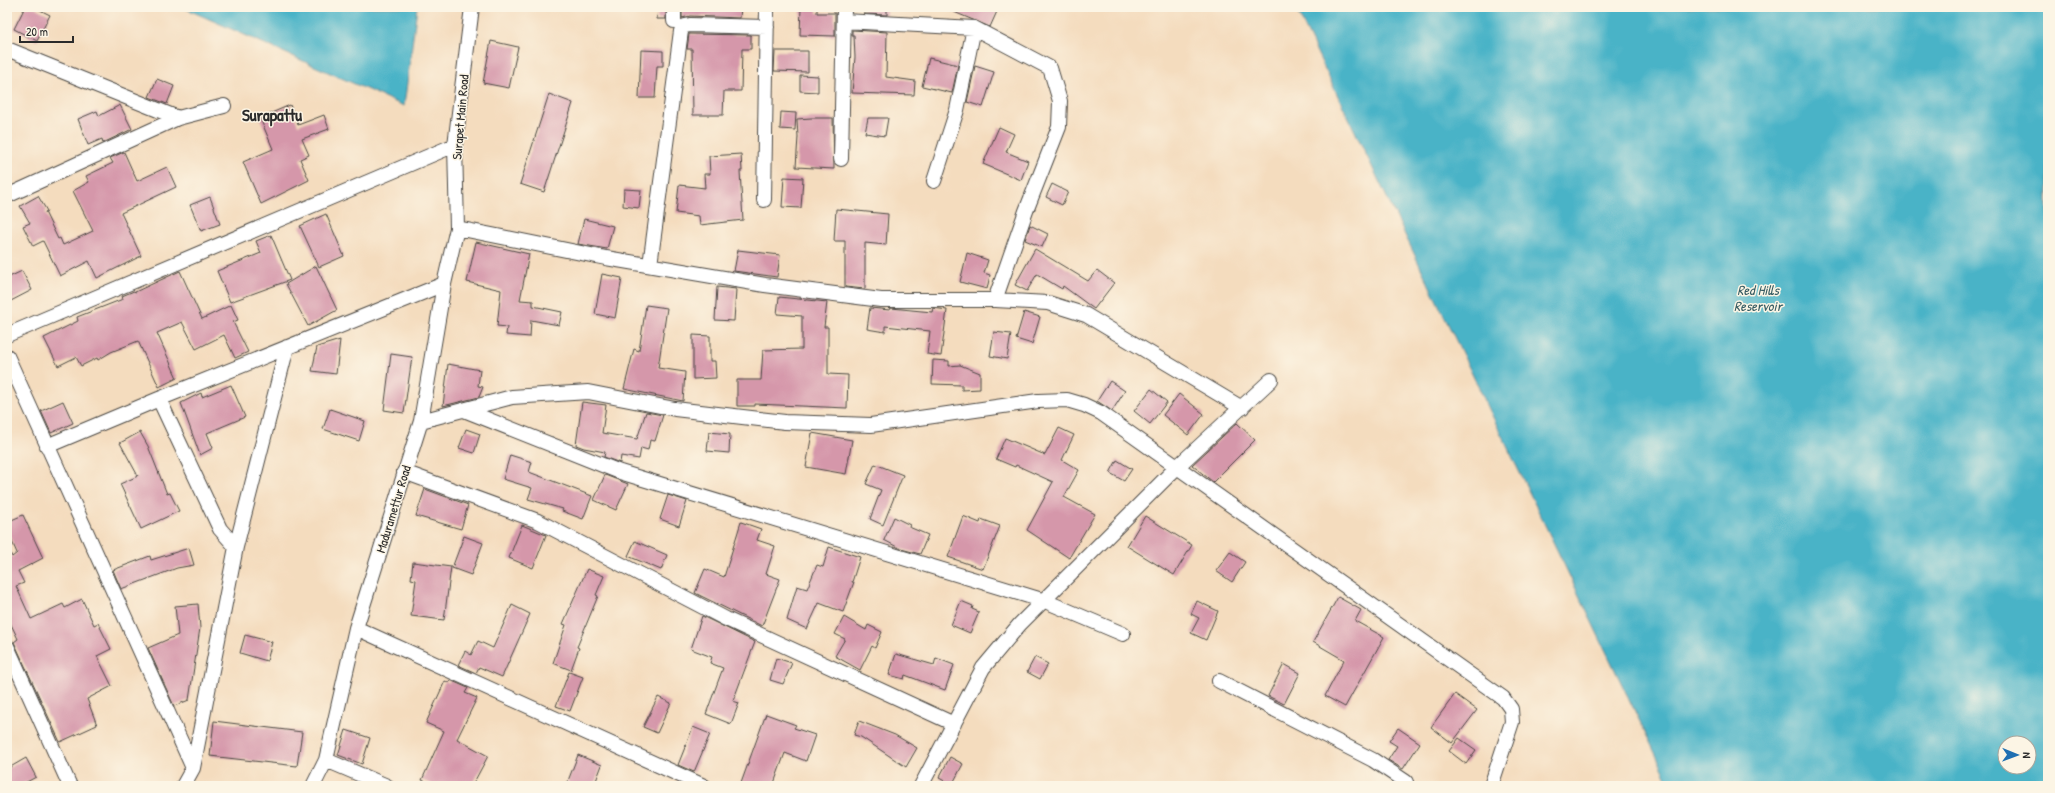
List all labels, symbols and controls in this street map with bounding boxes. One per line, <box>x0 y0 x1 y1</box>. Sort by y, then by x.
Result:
scale bar <box>20 18 73 44</box>
text: 20 m <box>26 23 48 40</box>
street label: Surapet Main Road <box>447 74 473 160</box>
district label: Surapattu <box>242 103 302 127</box>
water label: Red Hills Reservoir <box>1734 280 1784 315</box>
street label: Maduramettur Road <box>371 463 415 555</box>
north arrow <box>1997 735 2037 775</box>
text: N <box>2020 752 2034 758</box>

